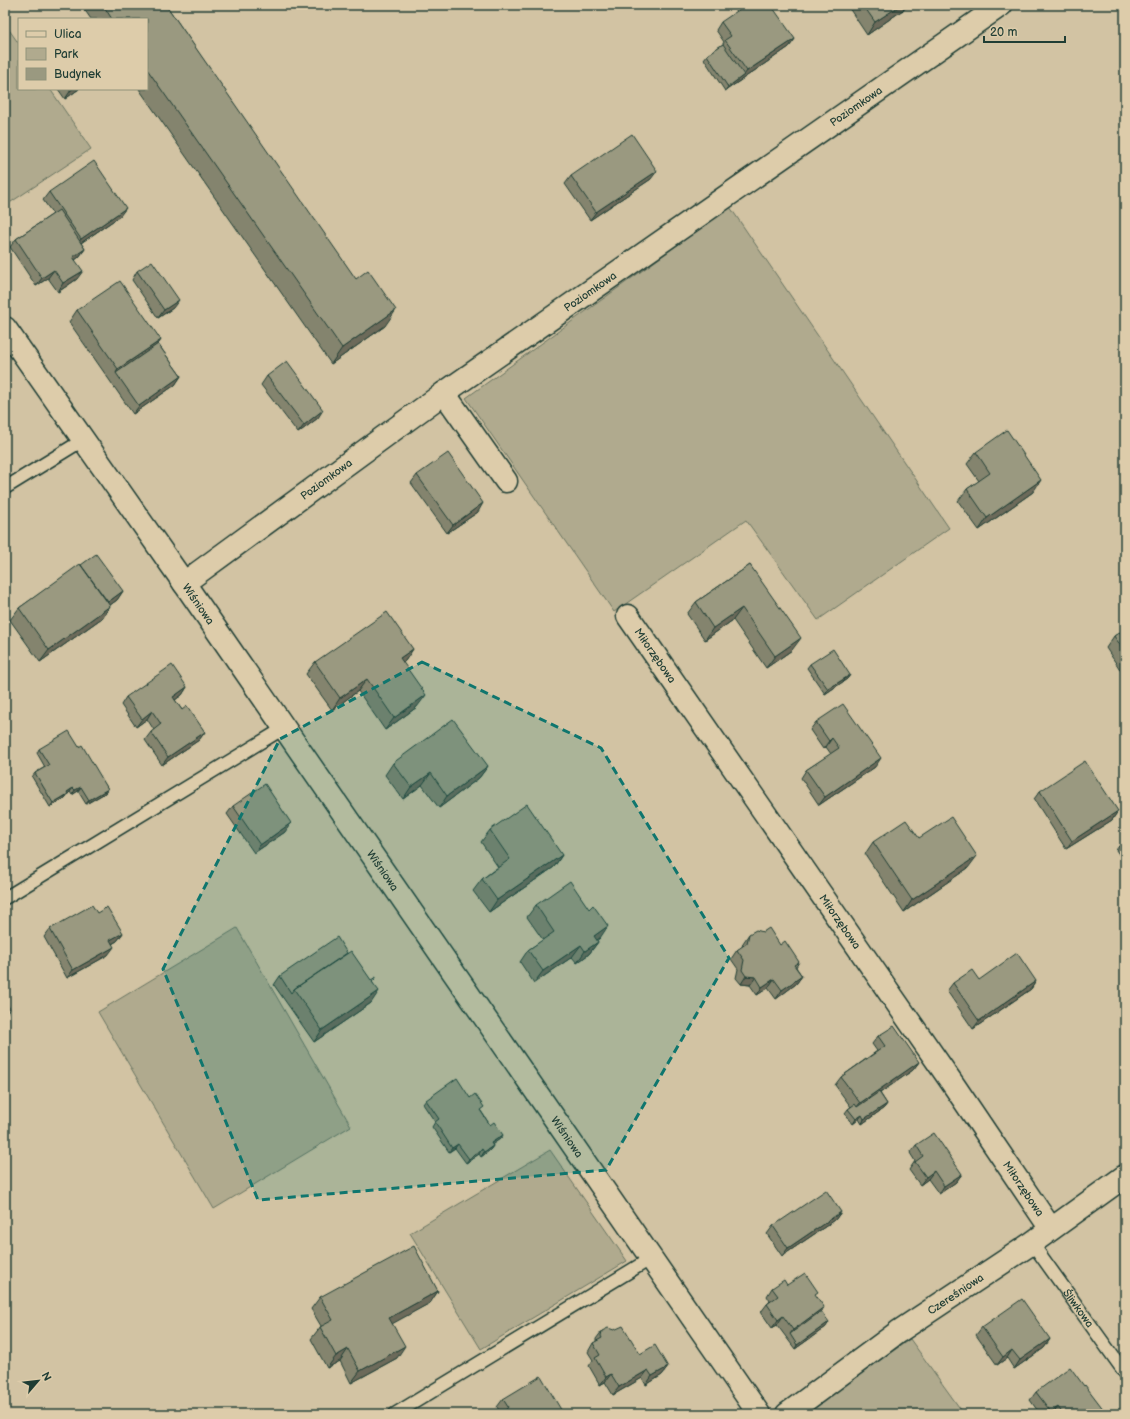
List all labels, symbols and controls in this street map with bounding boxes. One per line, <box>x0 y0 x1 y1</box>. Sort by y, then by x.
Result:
legend <box>18 18 148 90</box>
scale bar <box>984 18 1065 44</box>
text: 20 m <box>990 25 1017 40</box>
text: Ulica <box>54 27 82 42</box>
text: Park <box>54 47 78 62</box>
text: Budynek <box>54 67 101 82</box>
street label: Poziomkowa <box>828 84 885 129</box>
street label: Poziomkowa <box>562 269 619 314</box>
street label: Poziomkowa <box>298 456 355 503</box>
street label: Wiśniowa <box>179 581 217 627</box>
street label: Miłorzębowa <box>632 626 678 686</box>
street label: Wiśniowa <box>364 848 401 894</box>
street label: Miłorzębowa <box>816 892 863 952</box>
street label: Wiśniowa <box>548 1114 585 1160</box>
street label: Miłorzębowa <box>1000 1159 1046 1219</box>
street label: Czereśniowa <box>925 1271 986 1317</box>
street label: Śliwkowa <box>1060 1286 1096 1330</box>
north arrow <box>18 1361 58 1401</box>
text: N <box>39 1370 54 1383</box>

